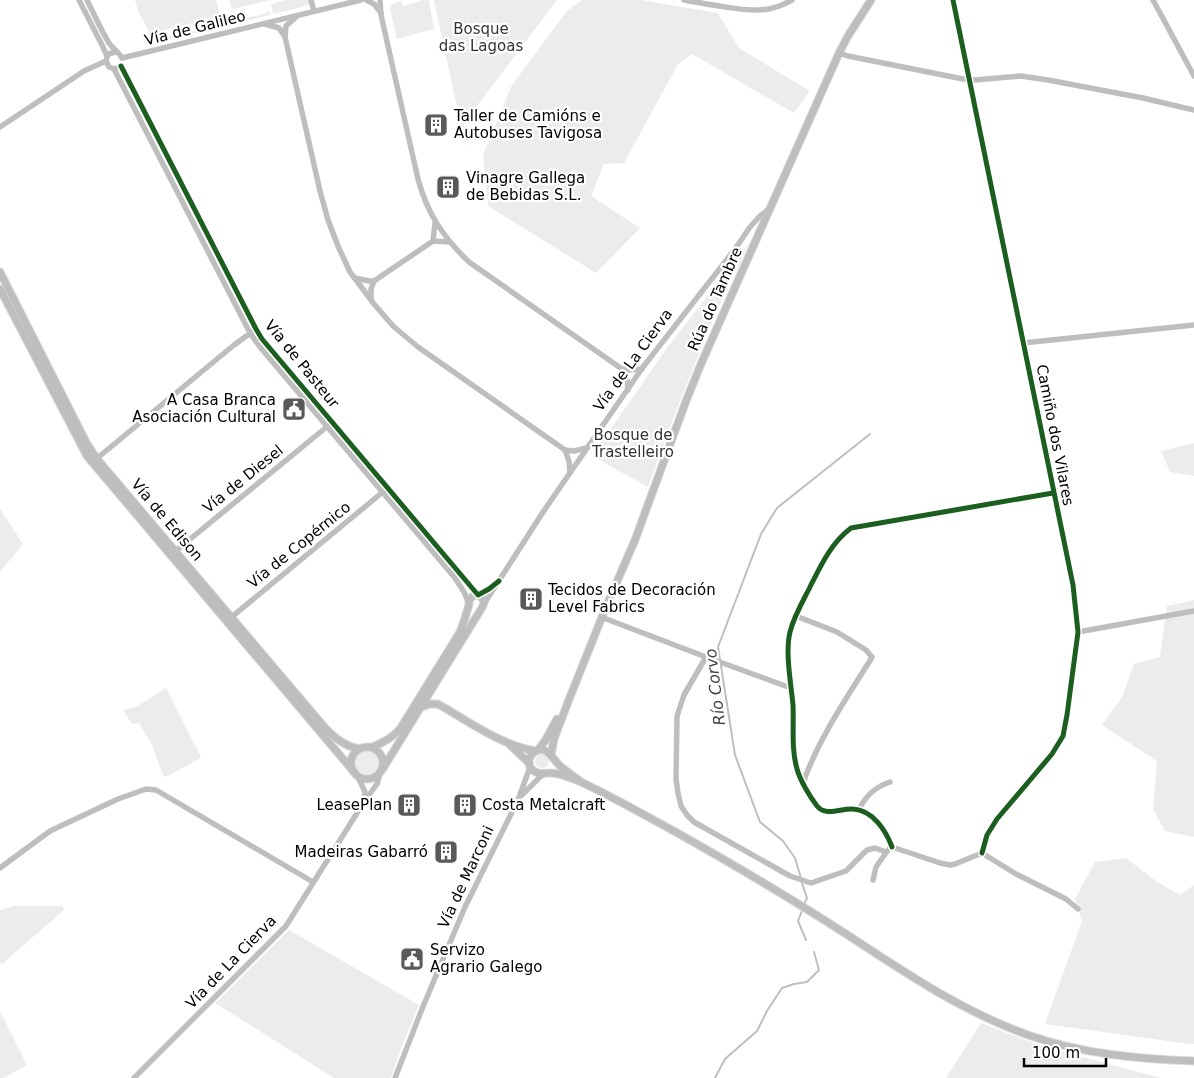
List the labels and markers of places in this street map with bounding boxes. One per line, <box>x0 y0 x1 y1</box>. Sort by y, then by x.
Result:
place label: Taller de Camións e Autobuses Tavigosa <box>453 107 602 142</box>
building icon: Taller de Camións e Autobuses Tavigosa <box>423 112 449 138</box>
place label: Vinagre Gallega de Bebidas S.L. <box>466 169 585 204</box>
building icon: Vinagre Gallega de Bebidas S.L. <box>435 174 461 200</box>
place label: A Casa Branca Asociación Cultural <box>132 391 276 426</box>
public building icon: A Casa Branca Asociación Cultural <box>281 396 307 422</box>
place label: Tecidos de Decoración Level Fabrics <box>547 581 716 616</box>
building icon: Tecidos de Decoración Level Fabrics <box>518 586 544 612</box>
building icon: LeasePlan <box>396 792 422 818</box>
building icon: Costa Metalcraft <box>452 792 478 818</box>
place label: LeasePlan <box>317 796 392 814</box>
place label: Costa Metalcraft <box>482 796 605 814</box>
building icon: Madeiras Gabarró <box>433 839 459 865</box>
place label: Madeiras Gabarró <box>295 843 428 861</box>
place label: Servizo Agrario Galego <box>430 941 542 976</box>
public building icon: Servizo Agrario Galego <box>399 946 425 972</box>

